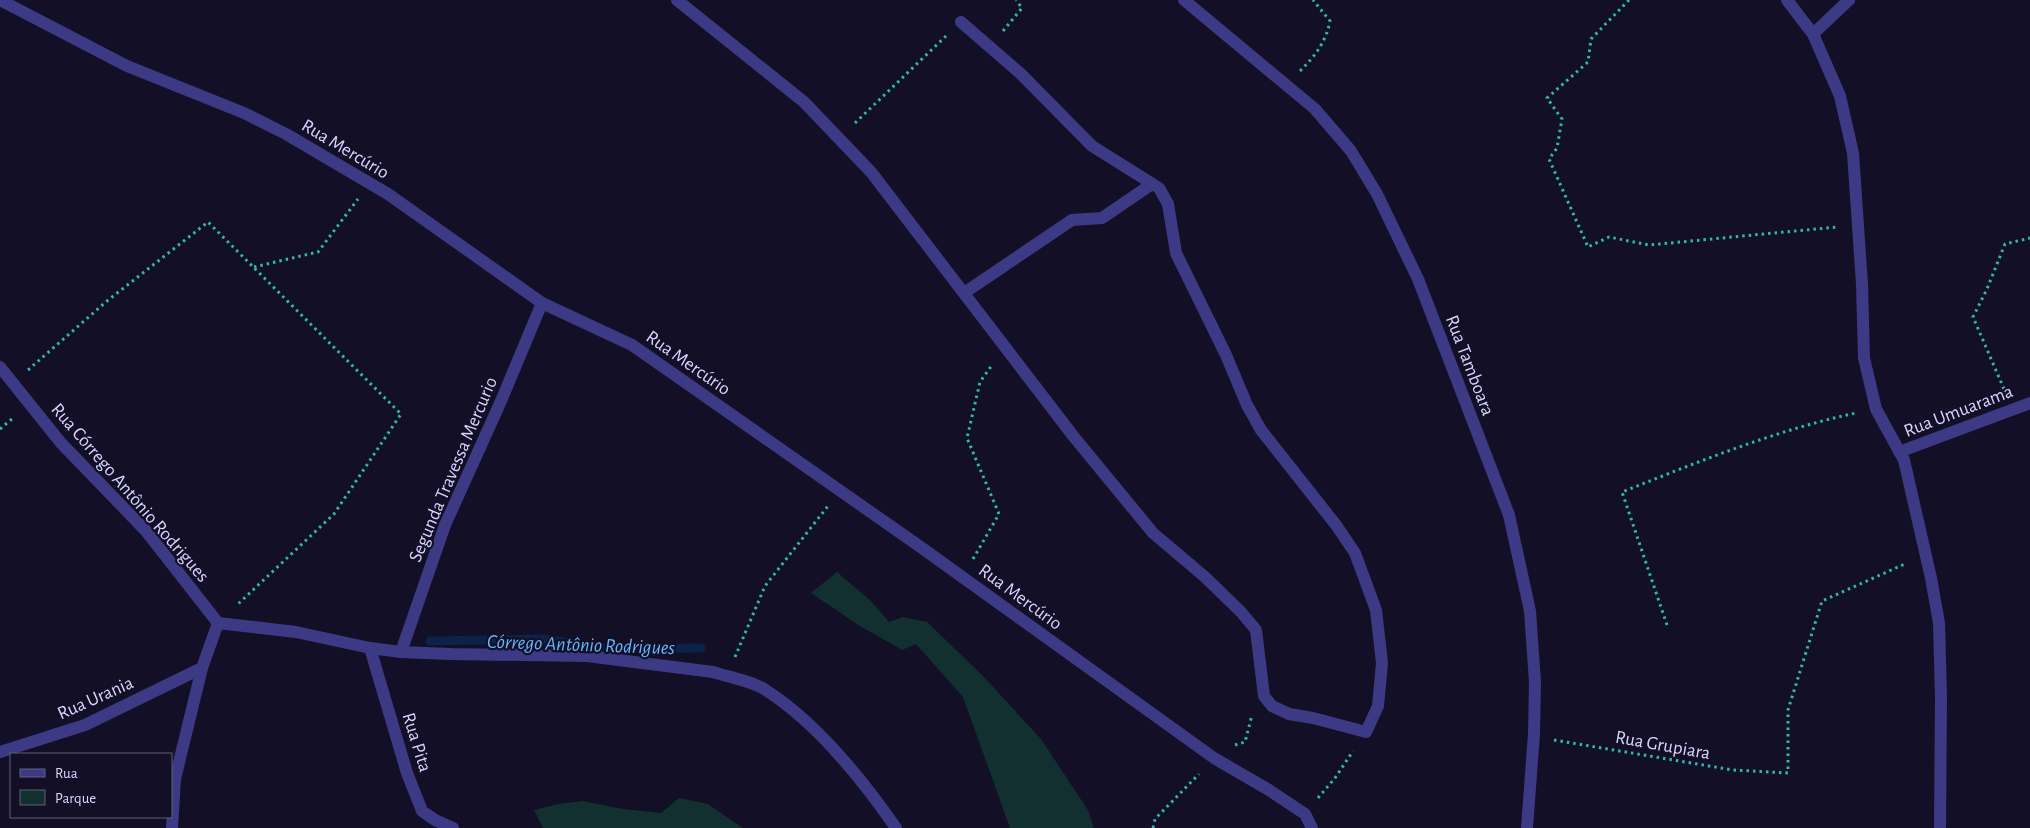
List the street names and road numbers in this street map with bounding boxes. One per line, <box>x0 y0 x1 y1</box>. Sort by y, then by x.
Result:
street label: Rua Mercúrio <box>298 116 392 183</box>
street label: Rua Tamboara <box>1442 313 1498 419</box>
street label: Rua Mercúrio <box>642 327 734 399</box>
street label: Segunda Travessa Mercurio <box>406 374 501 565</box>
street label: Rua Umuarama <box>1901 382 2016 441</box>
street label: Rua Córrego Antônio Rodrigues <box>47 400 212 586</box>
street label: Rua Mercúrio <box>975 561 1065 634</box>
street label: Rua Urania <box>55 673 137 724</box>
street label: Rua Pita <box>399 710 435 775</box>
street label: Rua Grupiara <box>1614 728 1712 763</box>

